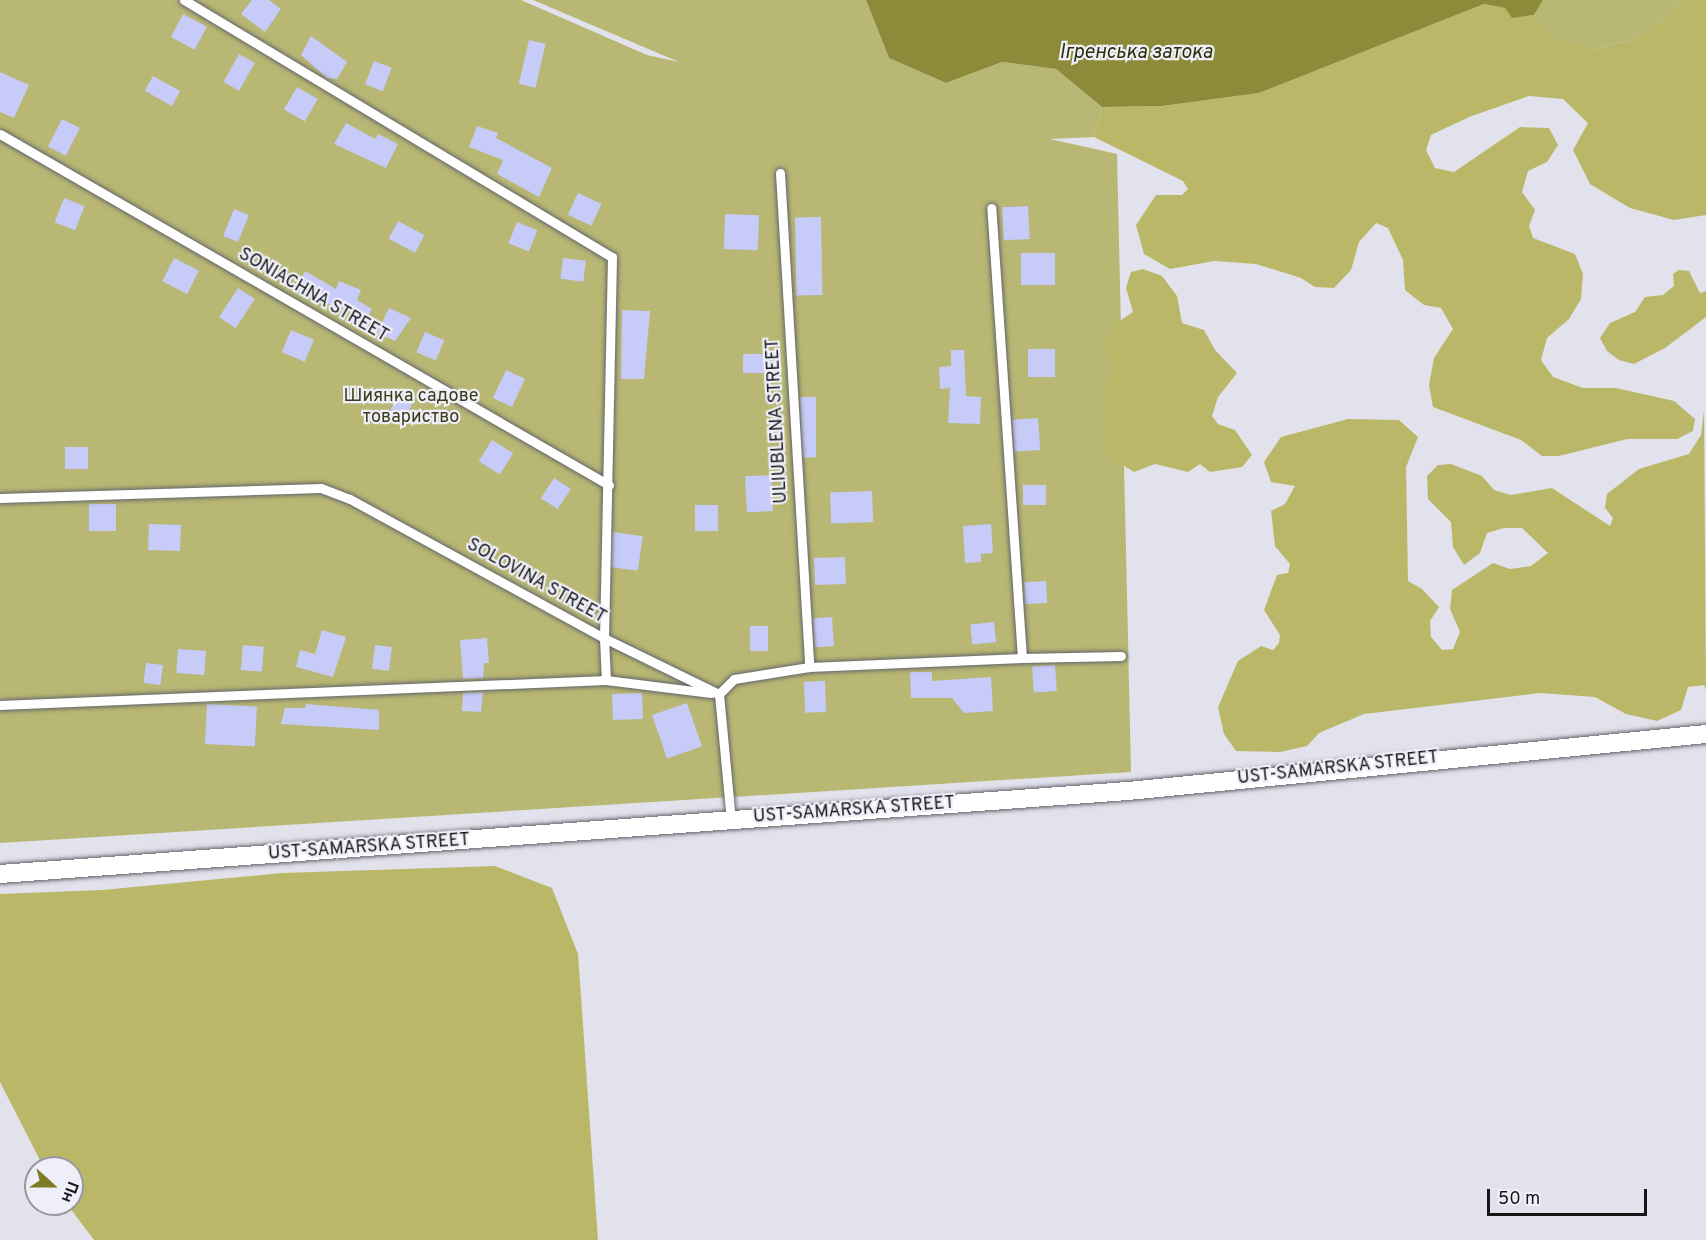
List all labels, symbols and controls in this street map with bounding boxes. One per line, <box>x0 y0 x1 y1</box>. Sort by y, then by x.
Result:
water label: Ігренська затока <box>1059 41 1213 65</box>
street label: SONIACHNA STREET <box>234 244 392 348</box>
street label: ULIUBLENA STREET <box>763 338 793 504</box>
park label: Шиянка садове товариство <box>344 387 478 430</box>
street label: SOLOVINA STREET <box>462 535 610 629</box>
street label: UST-SAMARSKA STREET <box>1236 748 1440 790</box>
street label: UST-SAMARSKA STREET <box>752 793 956 829</box>
street label: UST-SAMARSKA STREET <box>267 830 471 866</box>
north arrow <box>24 1156 84 1216</box>
scale bar <box>1490 1177 1650 1215</box>
text: Пн <box>56 1178 82 1205</box>
text: 50 m <box>1498 1188 1540 1211</box>

